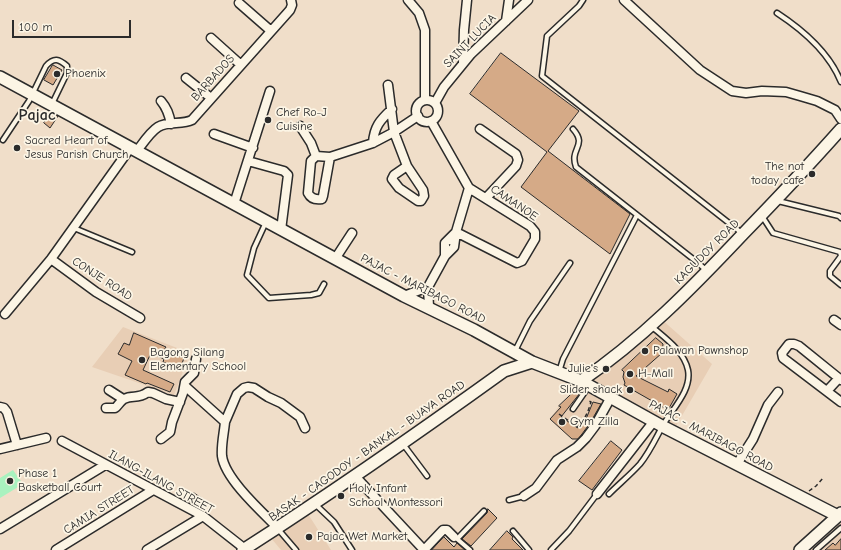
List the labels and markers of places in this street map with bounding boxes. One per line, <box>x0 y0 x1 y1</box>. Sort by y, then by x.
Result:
place label: Phoenix <box>65 67 106 81</box>
marker: Phoenix <box>52 69 62 79</box>
place label: Chef Ro-J Cuisine <box>276 106 327 134</box>
marker: Chef Ro-J Cuisine <box>263 115 273 125</box>
place label: Sacred Heart of Jesus Parish Church <box>25 134 128 162</box>
marker: Sacred Heart of Jesus Parish Church <box>12 143 22 153</box>
place label: The not today cafe <box>752 160 804 188</box>
marker: The not today cafe <box>807 169 817 179</box>
place label: Palawan Pawnshop <box>653 344 748 358</box>
place label: Bagong Silang Elementary School <box>150 346 246 374</box>
marker: Palawan Pawnshop <box>640 346 650 356</box>
marker: Bagong Silang Elementary School <box>137 355 147 365</box>
place label: Julie's <box>568 362 598 376</box>
marker: Julie's <box>601 364 611 374</box>
place label: H-Mall <box>638 367 673 381</box>
marker: H-Mall <box>625 369 635 379</box>
place label: Slider shack <box>560 383 622 397</box>
marker: Slider shack <box>625 385 635 395</box>
place label: Gym Zilla <box>570 415 619 429</box>
marker: Gym Zilla <box>557 417 567 427</box>
place label: Phase 1 Basketball Court <box>18 467 102 495</box>
marker: Phase 1 Basketball Court <box>5 476 15 486</box>
place label: Holy Infant School Montessori <box>349 482 443 510</box>
marker: Holy Infant School Montessori <box>336 491 346 501</box>
place label: Pajac Wet Market <box>317 530 407 544</box>
marker: Pajac Wet Market <box>304 532 314 542</box>

